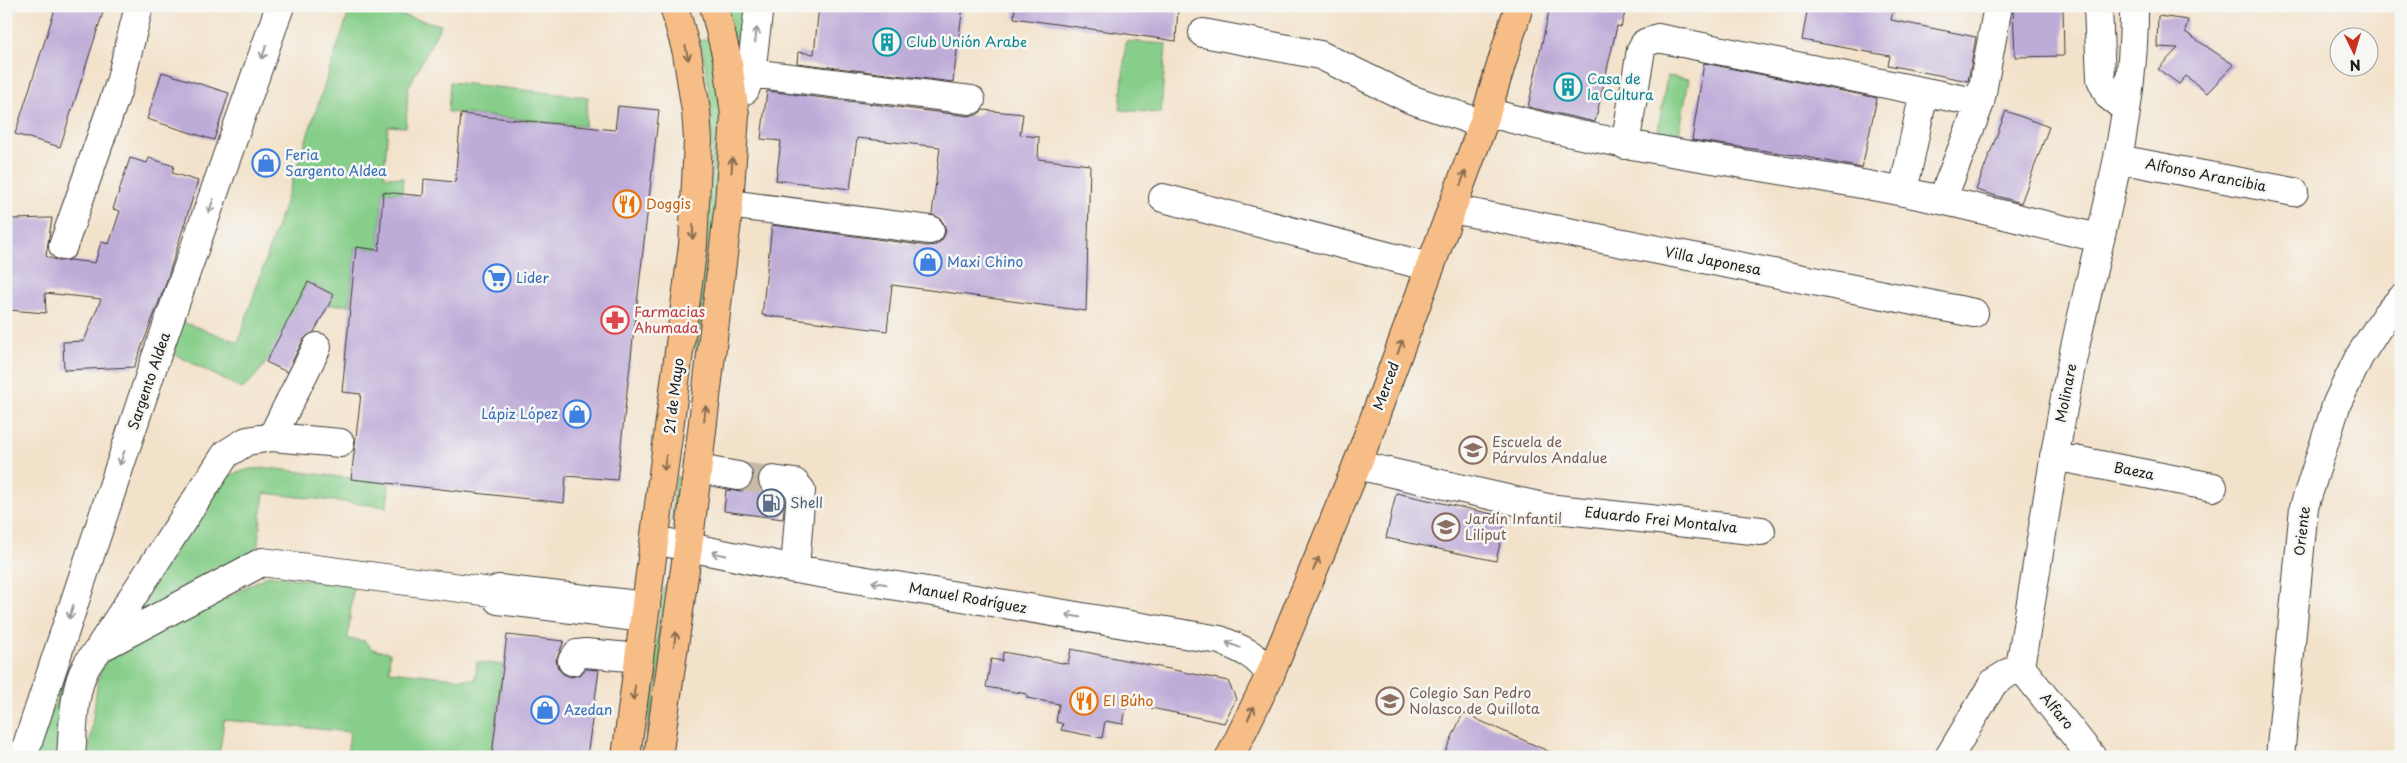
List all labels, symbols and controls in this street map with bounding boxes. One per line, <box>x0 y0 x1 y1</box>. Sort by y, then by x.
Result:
one-way arrow <box>751 27 761 43</box>
building icon: Club Unión Arabe <box>872 27 902 57</box>
north arrow <box>2330 28 2380 78</box>
place label: Club Unión Arabe <box>906 31 1027 52</box>
one-way arrow <box>259 44 268 60</box>
one-way arrow <box>683 45 692 61</box>
text: N <box>2349 55 2362 76</box>
place label: Casa de la Cultura <box>1587 68 1654 105</box>
building icon: Casa de la Cultura <box>1553 72 1583 102</box>
place label: Feria Sargento Aldea <box>285 144 387 181</box>
shop icon: Feria Sargento Aldea <box>251 148 281 178</box>
street label: Alfonso Arancibia <box>2144 153 2269 197</box>
one-way arrow <box>728 157 737 173</box>
one-way arrow <box>1459 171 1468 187</box>
restaurant icon: Doggis <box>612 189 642 219</box>
place label: Doggis <box>646 193 691 214</box>
one-way arrow <box>206 198 215 213</box>
one-way arrow <box>689 224 698 240</box>
street label: Villa Japonesa <box>1663 241 1763 280</box>
shop icon: Maxi Chino <box>913 247 943 277</box>
place label: Maxi Chino <box>947 251 1023 272</box>
supermarket icon: Lider <box>482 263 512 293</box>
place label: Lider <box>516 267 549 288</box>
place label: Farmacias Ahumada <box>634 301 705 338</box>
pharmacy icon: Farmacias Ahumada <box>600 305 630 335</box>
street label: Sargento Aldea <box>122 329 175 432</box>
one-way arrow <box>1396 340 1405 355</box>
street label: 21 de Mayo <box>658 357 689 435</box>
street label: Merced <box>1367 359 1404 413</box>
street label: Molinare <box>2050 362 2082 424</box>
shop icon: Lápiz López <box>562 399 592 429</box>
place label: Lápiz López <box>481 403 558 424</box>
one-way arrow <box>700 406 710 422</box>
place label: Escuela de Párvulos Andalue <box>1492 431 1608 468</box>
school or university icon: Escuela de Párvulos Andalue <box>1458 435 1488 465</box>
one-way arrow <box>117 450 126 465</box>
one-way arrow <box>660 455 670 471</box>
street label: Baeza <box>2112 456 2156 485</box>
fuel station icon: Shell <box>756 488 786 518</box>
place label: Shell <box>790 492 823 513</box>
street label: Eduardo Frei Montalva <box>1584 501 1739 538</box>
street label: Oriente <box>2288 505 2315 557</box>
place label: Jardín Infantil Liliput <box>1465 508 1562 545</box>
school or university icon: Jardín Infantil Liliput <box>1431 512 1461 542</box>
one-way arrow <box>711 549 727 559</box>
one-way arrow <box>1311 557 1321 572</box>
one-way arrow <box>871 577 887 587</box>
street label: Manuel Rodríguez <box>907 577 1029 618</box>
one-way arrow <box>65 604 75 620</box>
one-way arrow <box>1066 610 1082 620</box>
one-way arrow <box>670 632 680 648</box>
one-way arrow <box>1226 640 1241 650</box>
place label: Colegio San Pedro Nolasco de Quillota <box>1409 682 1540 719</box>
one-way arrow <box>629 685 639 701</box>
restaurant icon: El Búho <box>1069 686 1099 716</box>
school or university icon: Colegio San Pedro Nolasco de Quillota <box>1375 686 1405 716</box>
street label: Alfaro <box>2036 688 2079 734</box>
place label: El Búho <box>1103 690 1153 711</box>
shop icon: Azedan <box>530 695 560 725</box>
place label: Azedan <box>564 699 613 720</box>
one-way arrow <box>1247 706 1257 721</box>

